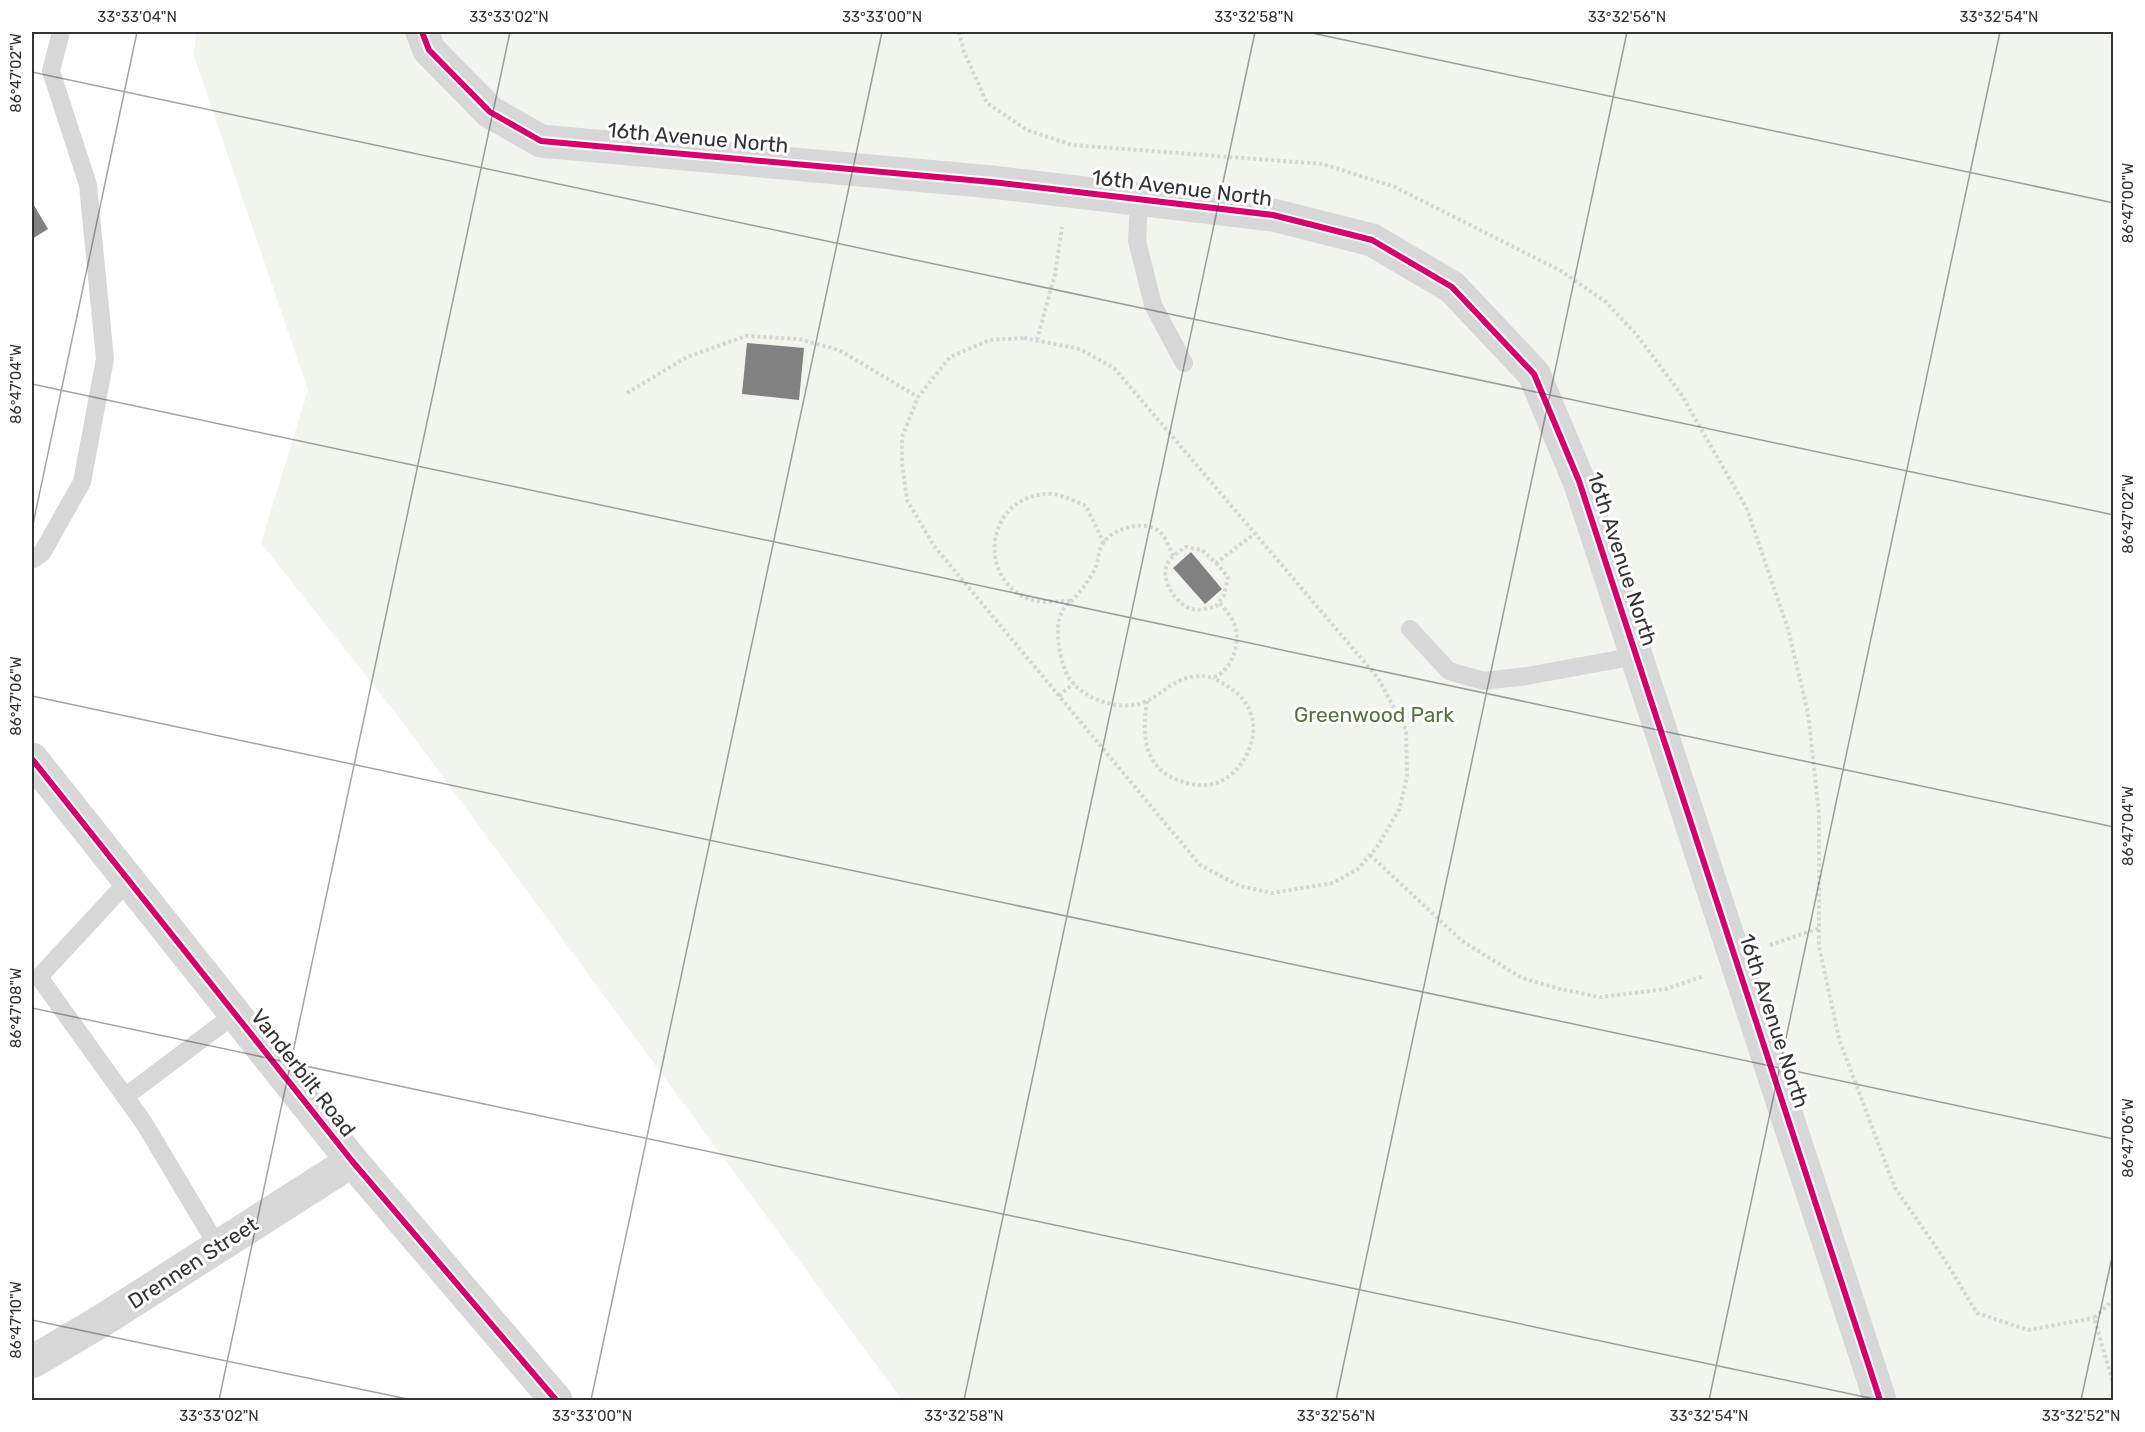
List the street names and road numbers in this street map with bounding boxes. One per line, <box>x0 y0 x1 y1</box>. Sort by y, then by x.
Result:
street label: 16th Avenue North <box>607 117 790 158</box>
street label: 16th Avenue North <box>1090 164 1274 211</box>
street label: 16th Avenue North <box>1583 469 1662 649</box>
street label: 16th Avenue North <box>1735 931 1814 1111</box>
street label: Vanderbilt Road <box>246 1004 361 1141</box>
street label: Drennen Street <box>123 1211 262 1314</box>

